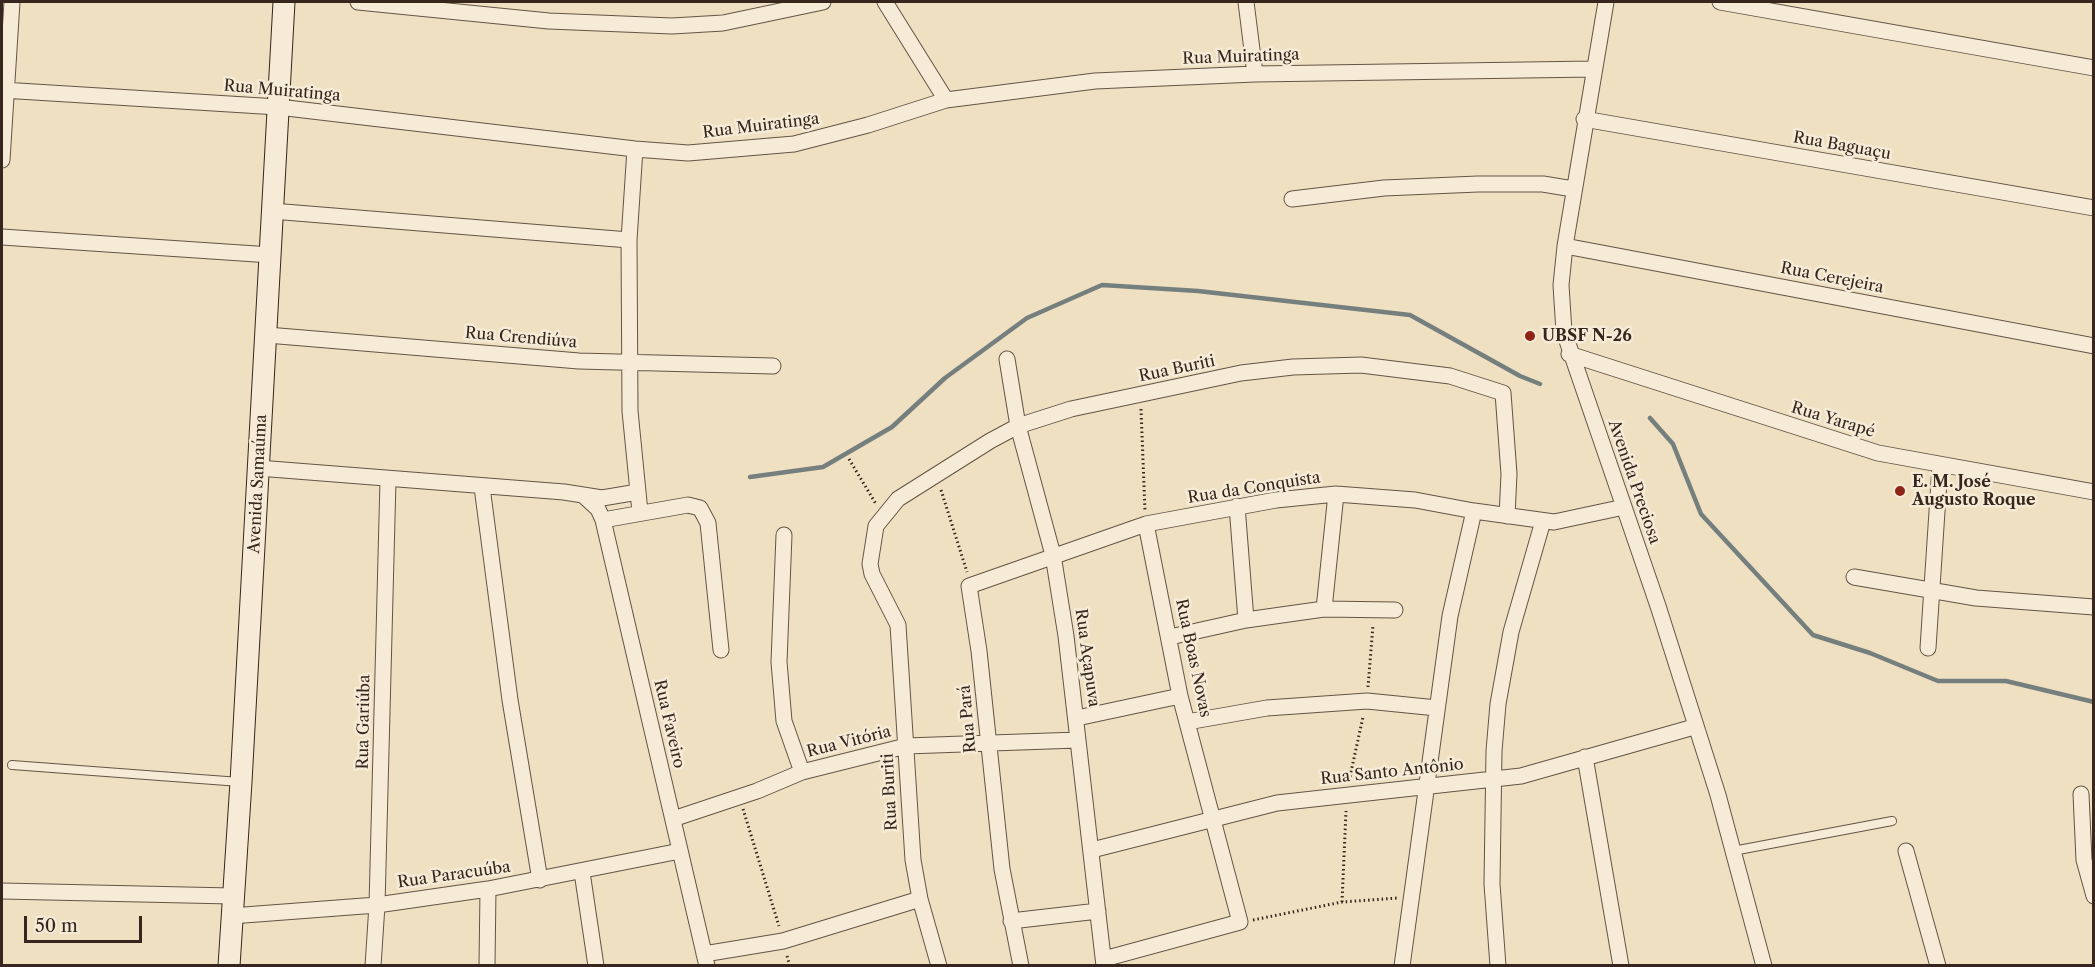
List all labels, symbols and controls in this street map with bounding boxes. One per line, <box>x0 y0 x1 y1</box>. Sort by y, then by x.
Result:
street label: Rua Muiratinga <box>1182 45 1300 69</box>
street label: Rua Muiratinga <box>223 76 341 106</box>
street label: Rua Muiratinga <box>702 109 820 143</box>
street label: Rua Baguaçu <box>1792 128 1892 164</box>
street label: Rua Cerejeira <box>1779 259 1885 297</box>
street label: Rua Crendiúva <box>464 324 578 352</box>
place label: UBSF N-26 <box>1542 326 1632 346</box>
marker: UBSF N-26 <box>1523 329 1537 343</box>
street label: Rua Buriti <box>1137 352 1217 386</box>
street label: Rua Yarapé <box>1789 398 1877 442</box>
street label: Avenida Samaúma <box>245 414 271 554</box>
street label: Avenida Preciosa <box>1604 417 1664 547</box>
street label: Rua da Conquista <box>1186 468 1322 508</box>
place label: E. M. José Augusto Roque <box>1912 472 2036 510</box>
marker: E. M. José Augusto Roque <box>1893 484 1907 498</box>
street label: Rua Boas Novas <box>1171 597 1215 719</box>
street label: Rua Açapuva <box>1071 608 1103 708</box>
street label: Rua Gariúba <box>354 674 374 770</box>
street label: Rua Faveiro <box>649 678 689 770</box>
street label: Rua Pará <box>955 684 981 754</box>
street label: Rua Vitória <box>805 722 893 762</box>
street label: Rua Buriti <box>878 753 902 831</box>
street label: Rua Santo Antônio <box>1319 755 1465 789</box>
street label: Rua Paracuúba <box>396 858 512 892</box>
scale bar <box>27 904 146 942</box>
text: 50 m <box>35 915 78 937</box>

